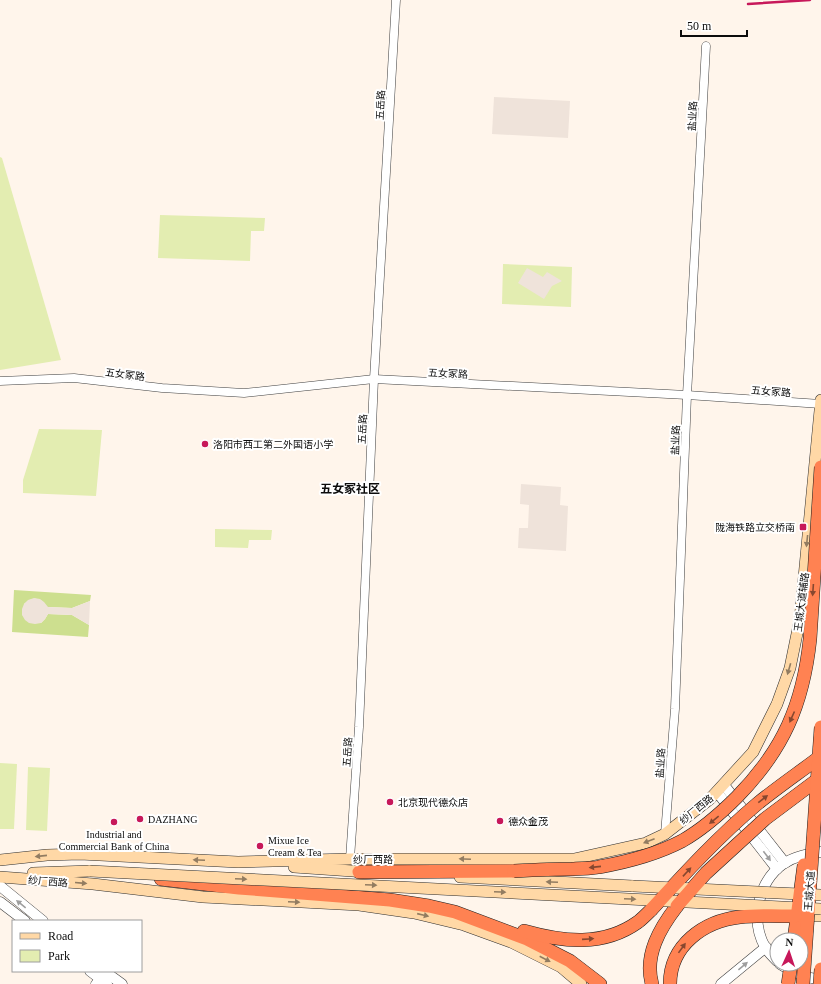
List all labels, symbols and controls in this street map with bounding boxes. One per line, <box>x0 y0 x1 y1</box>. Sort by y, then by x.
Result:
scale bar <box>681 12 747 38</box>
text: 50 m <box>687 19 712 33</box>
street label: 五岳路 <box>374 90 387 120</box>
street label: 盐业路 <box>686 101 699 131</box>
street label: 五女冢路 <box>104 367 145 382</box>
street label: 五女冢路 <box>428 367 468 380</box>
street label: 五女冢路 <box>751 385 791 398</box>
street label: 五岳路 <box>356 414 369 444</box>
street label: 盐业路 <box>669 425 682 455</box>
marker: 洛阳市西工第二外国语小学 <box>200 439 210 449</box>
place label: 洛阳市西工第二外国语小学 <box>213 439 333 450</box>
district label: 五女冢社区 <box>320 482 380 496</box>
place label: 陇海铁路立交桥南 <box>715 522 795 533</box>
marker: 陇海铁路立交桥南 <box>798 522 808 532</box>
one-way arrow <box>804 535 811 547</box>
street label: 王城大道辅路 <box>792 572 811 633</box>
one-way arrow <box>810 584 817 596</box>
one-way arrow <box>786 664 792 676</box>
one-way arrow <box>789 712 795 723</box>
street label: 五岳路 <box>341 737 354 767</box>
street label: 盐业路 <box>654 748 667 778</box>
street label: 纱厂西路 <box>677 793 715 826</box>
one-way arrow <box>758 795 769 804</box>
marker: 北京现代德众店 <box>385 797 395 807</box>
place label: 北京现代德众店 <box>398 797 468 808</box>
marker: DAZHANG <box>135 814 145 824</box>
place label: DAZHANG <box>148 814 197 825</box>
one-way arrow <box>708 815 719 824</box>
marker: 德众金茂 <box>495 816 505 826</box>
place label: 德众金茂 <box>508 816 548 827</box>
marker: Industrial and Commercial Bank of China <box>109 817 119 827</box>
place label: Industrial and Commercial Bank of China <box>59 829 170 852</box>
place label: Mixue Ice Cream & Tea <box>268 835 322 858</box>
one-way arrow <box>642 838 654 844</box>
marker: Mixue Ice Cream & Tea <box>255 841 265 851</box>
one-way arrow <box>762 851 770 861</box>
one-way arrow <box>35 853 47 859</box>
street label: 纱厂西路 <box>353 854 393 865</box>
one-way arrow <box>458 856 471 862</box>
one-way arrow <box>193 857 205 864</box>
one-way arrow <box>588 864 601 871</box>
one-way arrow <box>682 867 692 877</box>
street label: 王城大道 <box>803 871 816 911</box>
street label: 纱厂西路 <box>28 874 68 889</box>
one-way arrow <box>235 875 247 882</box>
one-way arrow <box>546 878 558 885</box>
one-way arrow <box>75 880 87 887</box>
one-way arrow <box>365 882 377 889</box>
one-way arrow <box>494 889 506 896</box>
one-way arrow <box>624 896 637 902</box>
one-way arrow <box>288 898 300 905</box>
one-way arrow <box>16 899 27 908</box>
one-way arrow <box>417 912 429 918</box>
legend <box>12 920 142 972</box>
text: Road <box>48 929 73 943</box>
north arrow <box>769 932 809 972</box>
one-way arrow <box>582 936 594 943</box>
text: N <box>785 936 794 948</box>
one-way arrow <box>677 942 686 953</box>
text: Park <box>48 949 70 963</box>
one-way arrow <box>539 956 551 962</box>
one-way arrow <box>738 961 749 970</box>

